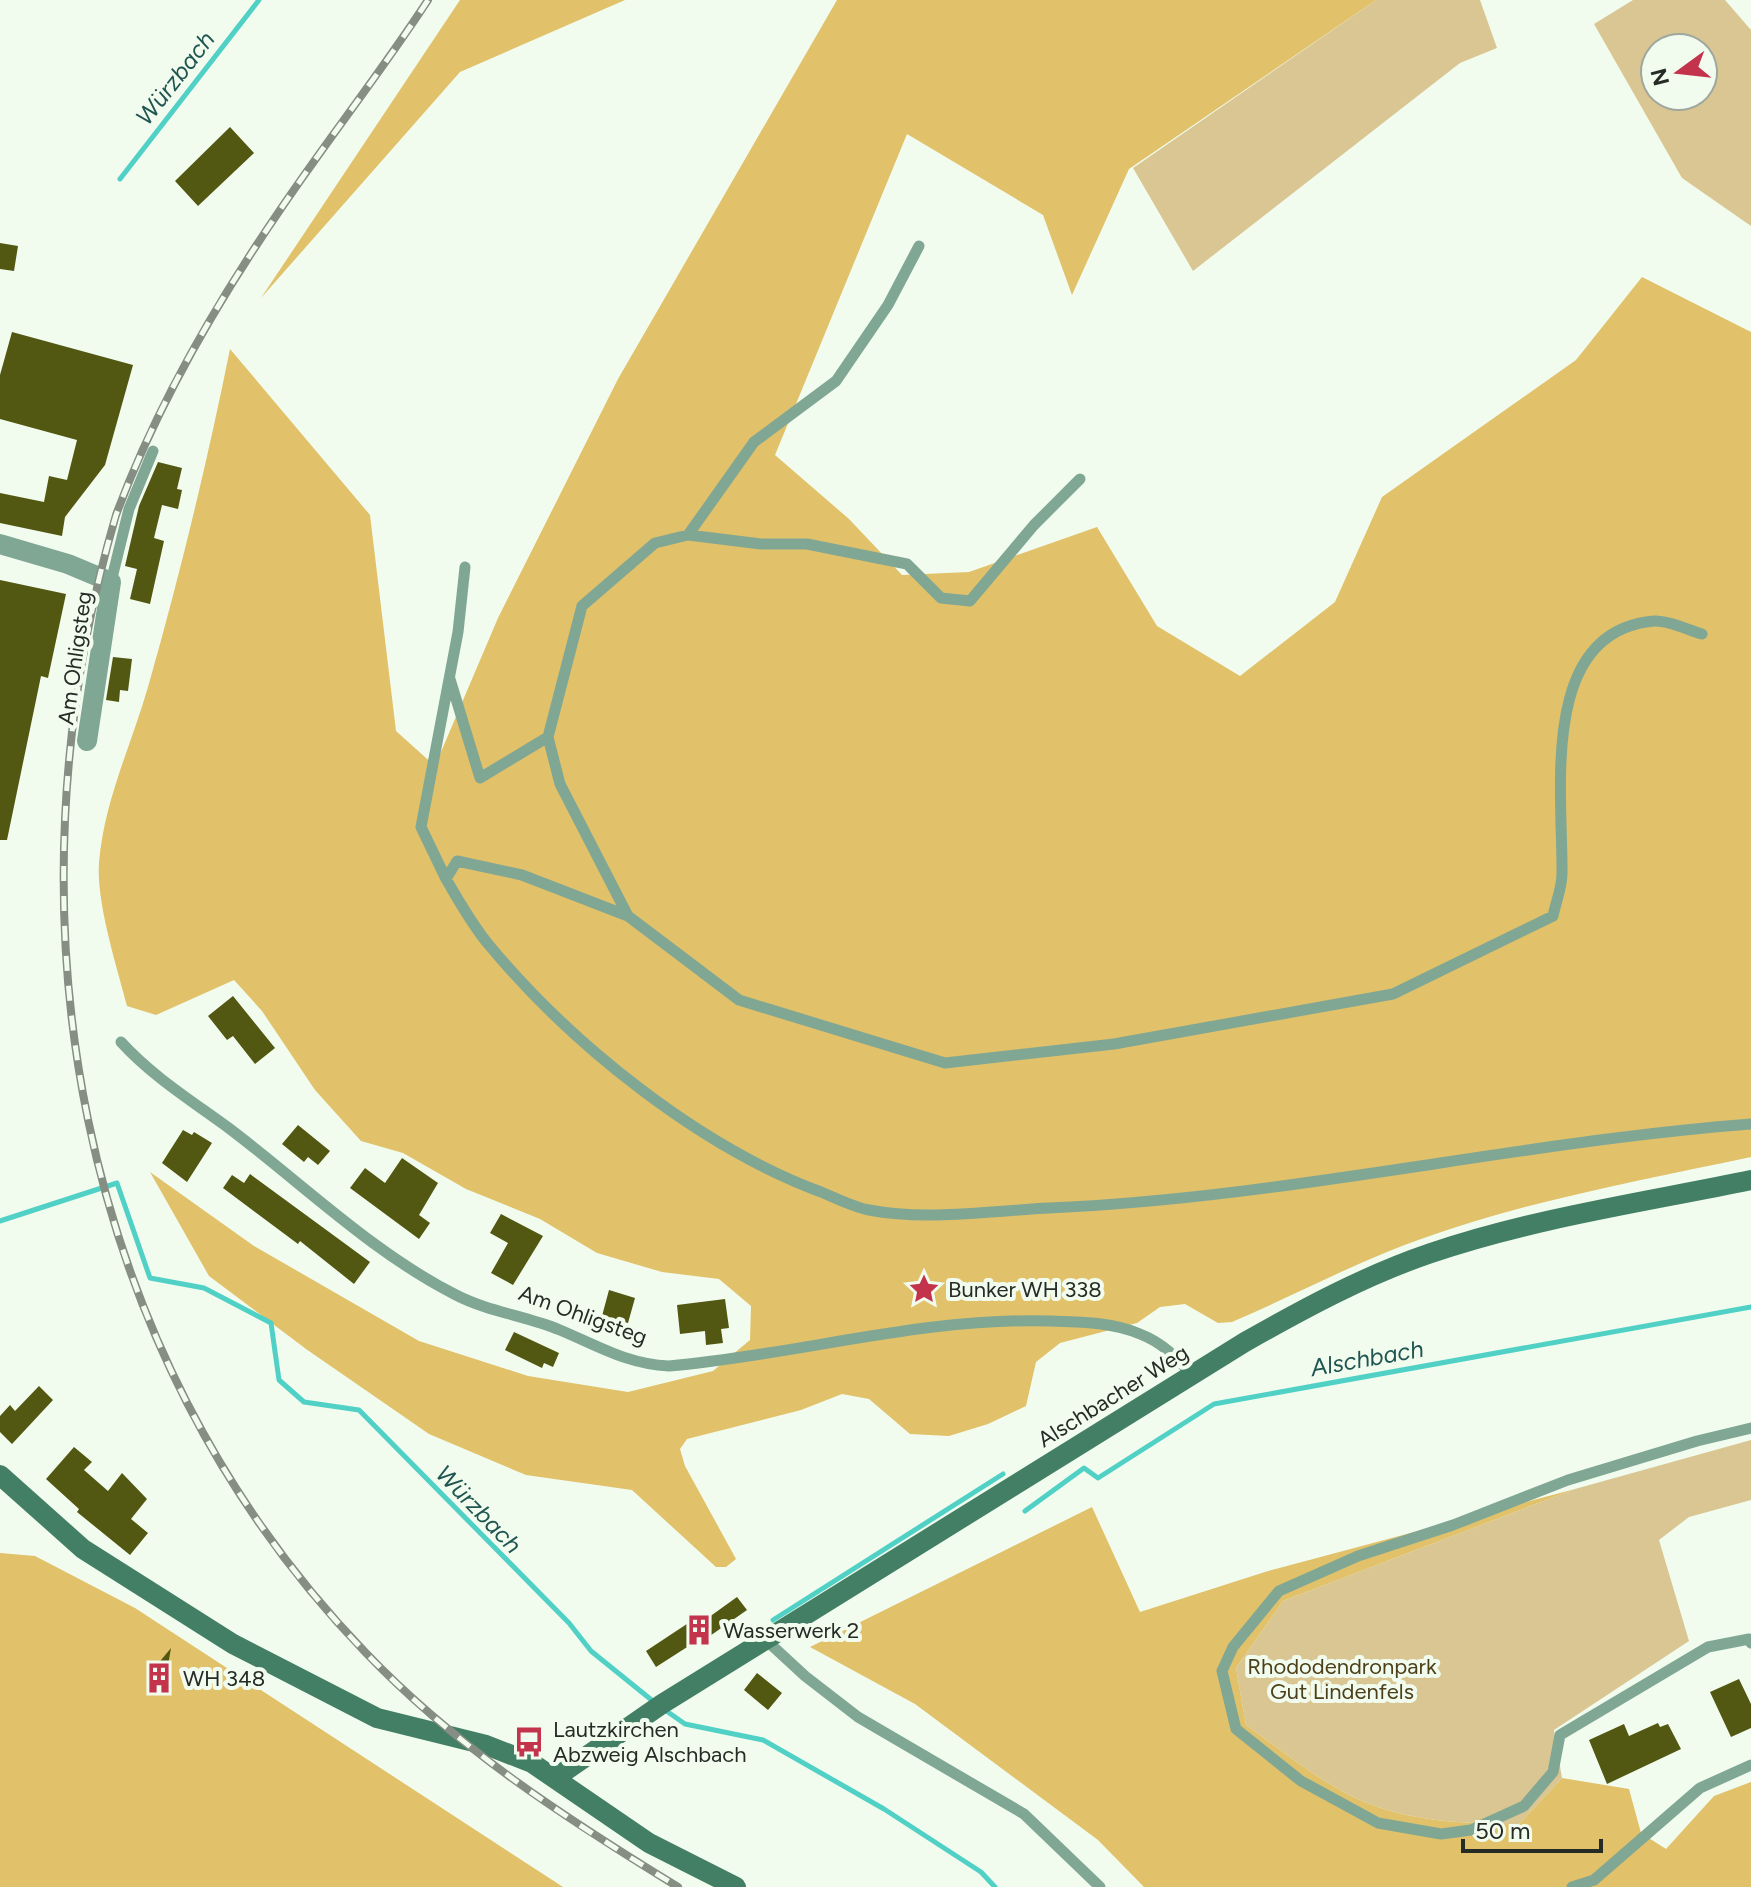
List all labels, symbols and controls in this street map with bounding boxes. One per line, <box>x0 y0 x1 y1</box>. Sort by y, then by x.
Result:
water label: Würzbach <box>129 25 221 131</box>
north arrow <box>1639 32 1719 112</box>
text: N <box>1645 65 1675 89</box>
street label: Am Ohligsteg <box>52 589 98 727</box>
place icon: Bunker WH 338 <box>907 1272 941 1306</box>
place label: Bunker WH 338 <box>948 1276 1102 1303</box>
street label: Am Ohligsteg <box>515 1279 651 1351</box>
water label: Alschbach <box>1307 1334 1426 1382</box>
street label: Alschbacher Weg <box>1033 1339 1193 1453</box>
water label: Würzbach <box>430 1459 528 1559</box>
building icon: Wasserwerk 2 <box>682 1613 716 1647</box>
place label: Wasserwerk 2 <box>723 1617 859 1644</box>
park label: Rhododendronpark Gut Lindenfels <box>1247 1653 1437 1705</box>
building icon: WH 348 <box>142 1661 176 1695</box>
place label: WH 348 <box>183 1665 265 1692</box>
place label: Lautzkirchen Abzweig Alschbach <box>553 1716 747 1768</box>
bus stop icon: Lautzkirchen Abzweig Alschbach <box>512 1725 546 1759</box>
scale bar <box>1463 1803 1601 1853</box>
text: 50 m <box>1475 1816 1531 1845</box>

